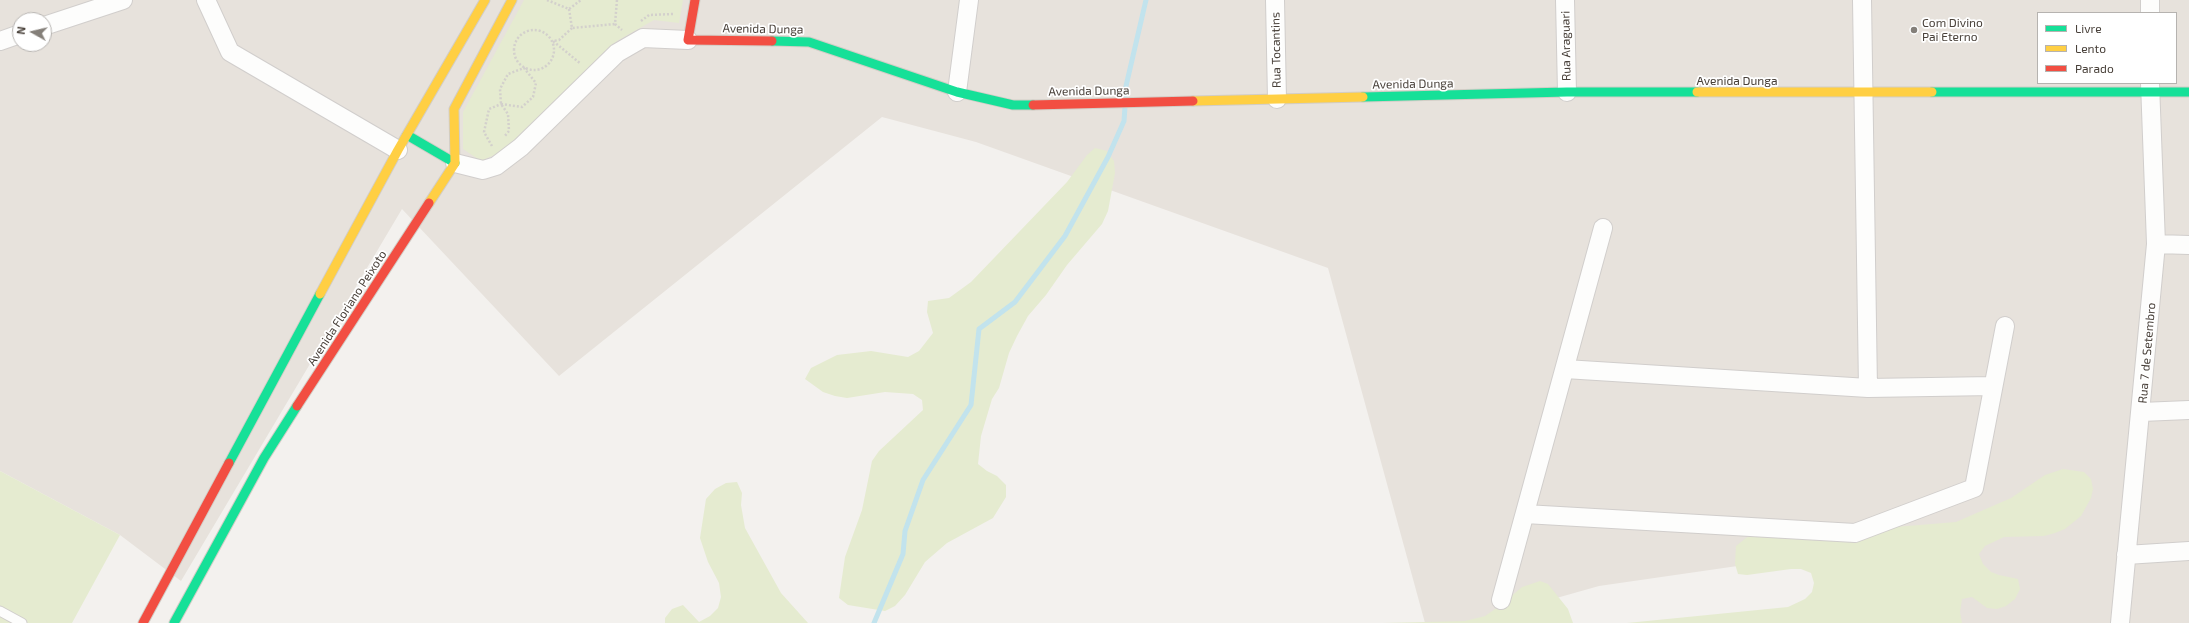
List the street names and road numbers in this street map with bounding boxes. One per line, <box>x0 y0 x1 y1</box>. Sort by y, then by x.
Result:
street label: Rua Araguari <box>1558 11 1574 81</box>
street label: Rua Tocantins <box>1268 12 1284 88</box>
street label: Avenida Dunga <box>722 21 804 37</box>
street label: Avenida Dunga <box>1696 74 1778 88</box>
street label: Avenida Dunga <box>1372 76 1454 92</box>
street label: Avenida Dunga <box>1048 83 1130 99</box>
street label: Avenida Floriano Peixoto <box>304 248 390 368</box>
street label: Rua 7 de Setembro <box>2135 302 2159 404</box>

